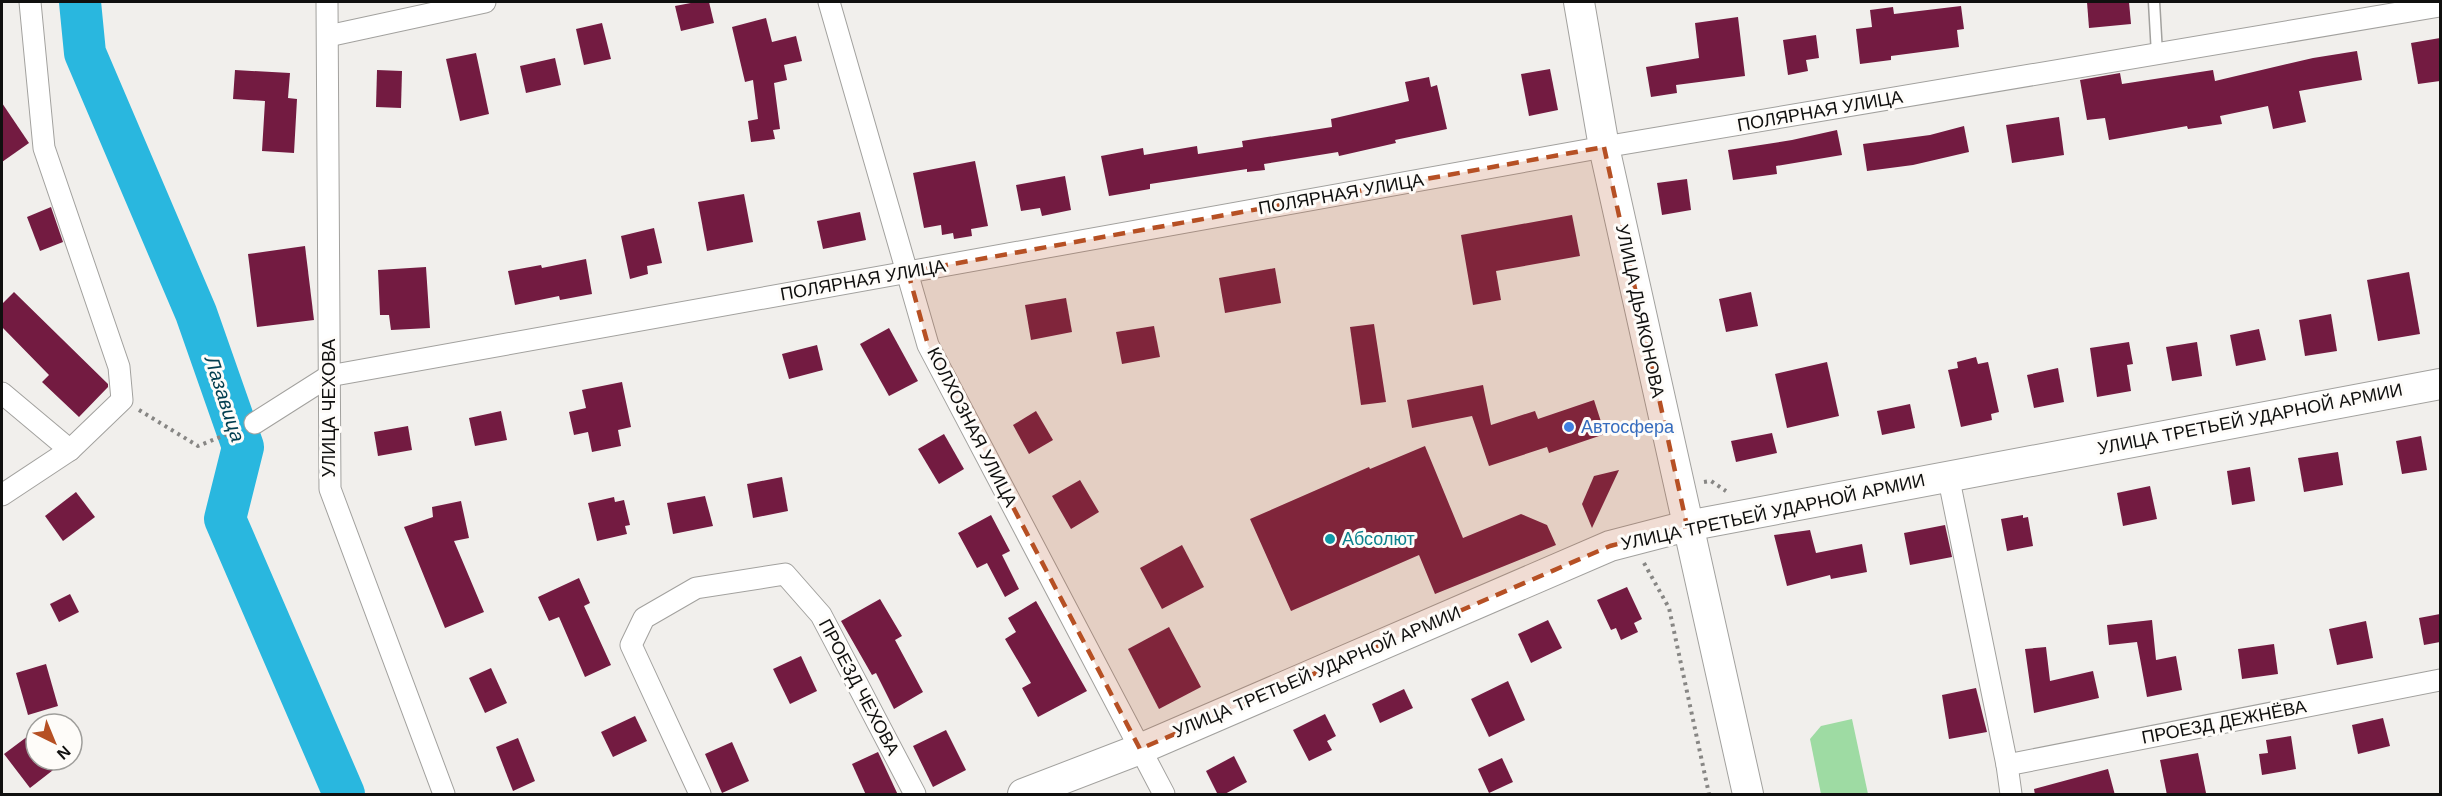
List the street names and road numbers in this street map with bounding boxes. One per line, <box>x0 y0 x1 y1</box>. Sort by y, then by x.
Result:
street label: ПОЛЯРНАЯ УЛИЦА <box>1736 87 1904 135</box>
street label: ПОЛЯРНАЯ УЛИЦА <box>1257 170 1425 218</box>
street label: УЛИЦА ДЬЯКОНОВА <box>1612 222 1668 400</box>
street label: ПОЛЯРНАЯ УЛИЦА <box>779 256 947 304</box>
street label: УЛИЦА ЧЕХОВА <box>319 339 339 477</box>
street label: КОЛХОЗНАЯ УЛИЦА <box>923 344 1021 510</box>
street label: УЛИЦА ТРЕТЬЕЙ УДАРНОЙ АРМИИ <box>2096 379 2404 458</box>
street label: УЛИЦА ТРЕТЬЕЙ УДАРНОЙ АРМИИ <box>1619 469 1927 554</box>
street label: УЛИЦА ТРЕТЬЕЙ УДАРНОЙ АРМИИ <box>1170 601 1464 742</box>
street label: ПРОЕЗД ЧЕХОВА <box>815 616 903 758</box>
street label: ПРОЕЗД ДЕЖНЁВА <box>2140 696 2308 748</box>

